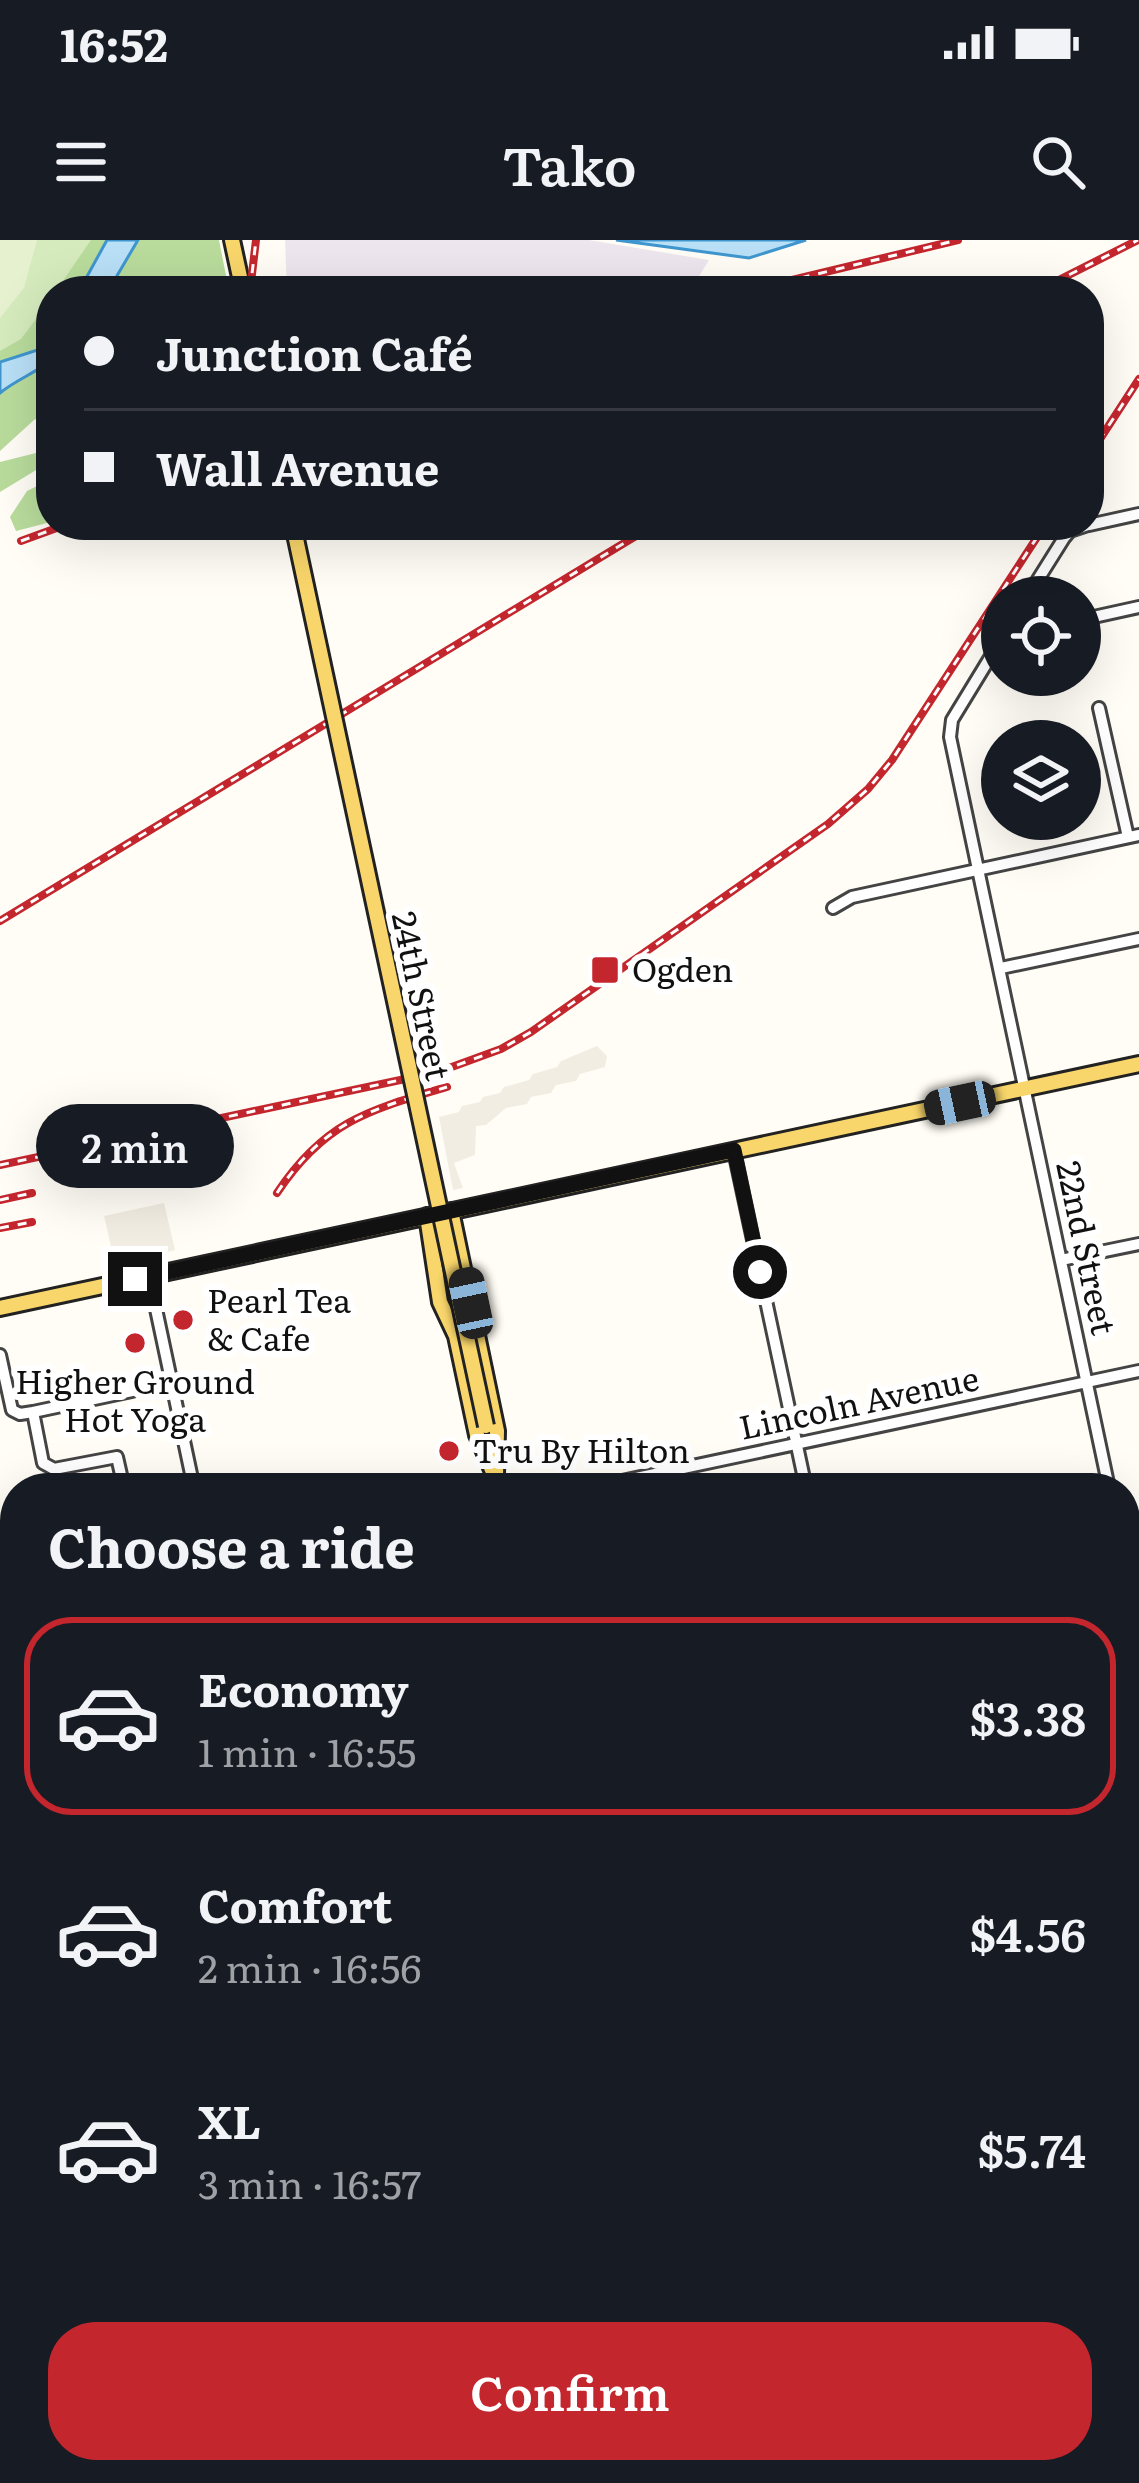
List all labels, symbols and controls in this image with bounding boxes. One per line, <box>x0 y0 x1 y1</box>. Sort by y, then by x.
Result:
text: 16:52 <box>60 9 168 76</box>
text: Tako <box>502 122 637 203</box>
icon: menu <box>48 129 114 195</box>
icon: search <box>1025 129 1091 195</box>
text: Junction Café <box>156 318 473 385</box>
text: Wall Avenue <box>156 433 440 500</box>
map controls <box>981 576 1101 840</box>
button: locate <box>981 576 1101 696</box>
button: layers <box>981 720 1101 840</box>
street label: 24th Street <box>382 907 465 1085</box>
place label: Ogden <box>632 943 733 992</box>
marker: Ogden <box>589 954 621 986</box>
car <box>921 1078 999 1128</box>
callout: 2 min <box>36 1105 234 1189</box>
text: 2 min <box>81 1117 189 1175</box>
street label: 22nd Street <box>1046 1156 1131 1339</box>
route start <box>733 1245 787 1299</box>
route end <box>108 1252 162 1306</box>
car <box>446 1264 496 1342</box>
place label: Pearl Tea & Cafe <box>207 1274 351 1361</box>
marker: Pearl Tea & Cafe <box>170 1307 196 1333</box>
marker: Higher Ground Hot Yoga <box>122 1330 148 1356</box>
street label: Lincoln Avenue <box>734 1351 983 1450</box>
place label: Higher Ground Hot Yoga <box>15 1355 255 1442</box>
place label: Tru By Hilton <box>473 1424 690 1473</box>
marker: Tru By Hilton <box>436 1438 462 1464</box>
text: Choose a ride <box>48 1504 415 1585</box>
text: Economy <box>198 1654 409 1721</box>
icon: car <box>54 1662 162 1770</box>
text: $3.38 <box>970 1683 1086 1750</box>
text: 1 min · 16:55 <box>198 1721 416 1779</box>
text: Comfort <box>198 1870 392 1937</box>
icon: car <box>54 1878 162 1986</box>
text: $4.56 <box>970 1899 1086 1966</box>
text: 2 min · 16:56 <box>198 1937 421 1995</box>
text: XL <box>198 2086 261 2153</box>
icon: car <box>54 2094 162 2202</box>
text: $5.74 <box>978 2115 1086 2182</box>
text: 3 min · 16:57 <box>198 2153 421 2211</box>
button: Confirm <box>48 2322 1092 2460</box>

